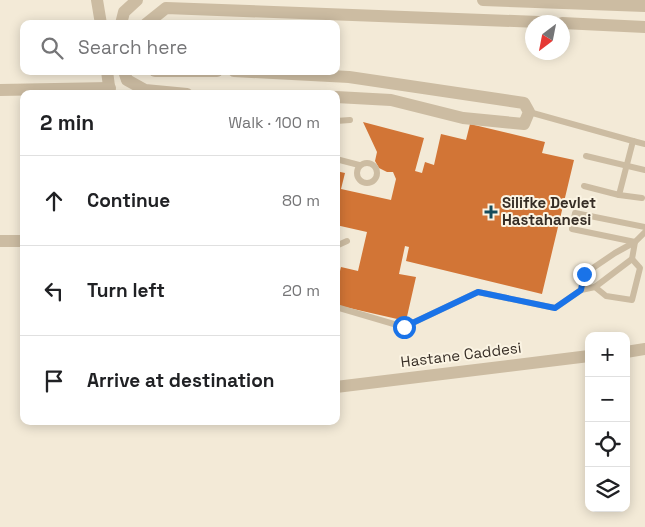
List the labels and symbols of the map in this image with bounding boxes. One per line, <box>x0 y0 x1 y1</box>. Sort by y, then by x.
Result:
north arrow <box>525 15 570 60</box>
place label: Silifke Devlet Hastahanesi <box>502 193 596 229</box>
marker: Silifke Devlet Hastahanesi <box>484 205 498 219</box>
route end <box>573 263 596 286</box>
route start <box>393 316 416 339</box>
street label: Hastane Caddesi <box>400 338 522 371</box>

